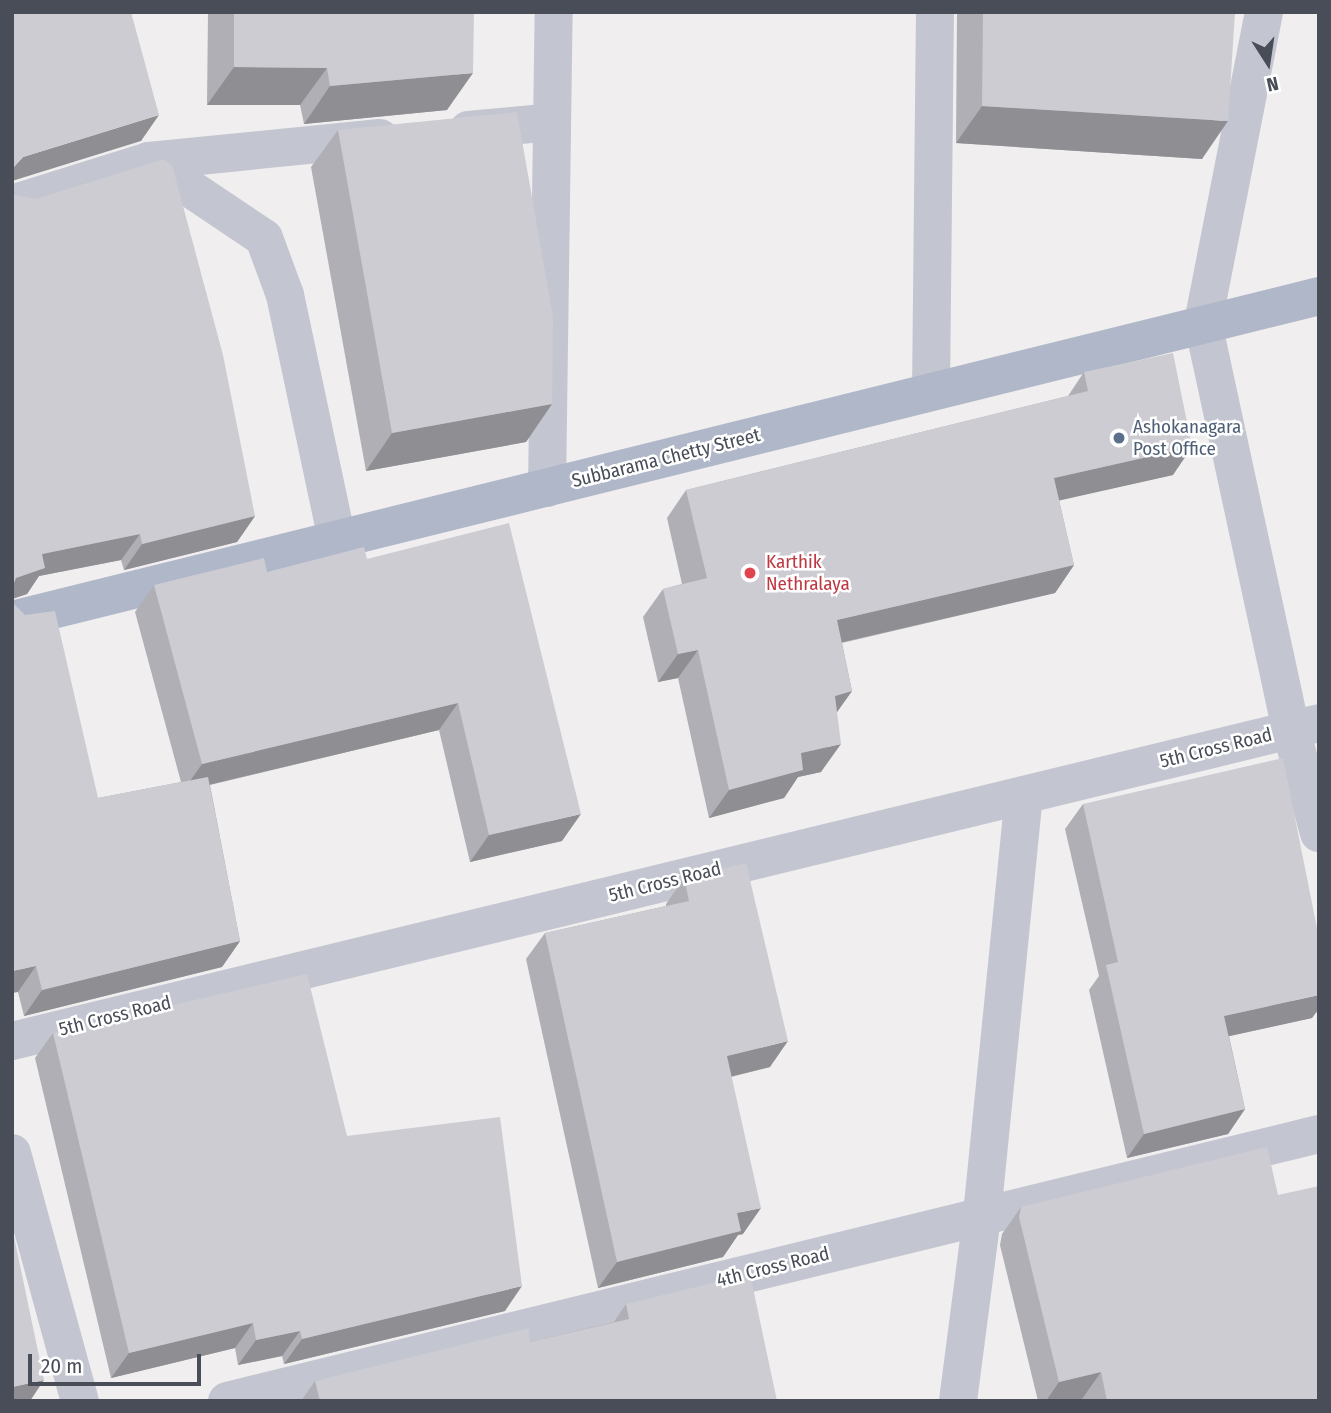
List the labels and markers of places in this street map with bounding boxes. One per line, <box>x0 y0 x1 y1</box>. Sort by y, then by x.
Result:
place label: Ashokanagara Post Office <box>1133 416 1241 460</box>
marker: Ashokanagara Post Office <box>1111 430 1127 446</box>
place label: Karthik Nethralaya <box>766 551 850 595</box>
marker: Karthik Nethralaya <box>740 563 760 583</box>

